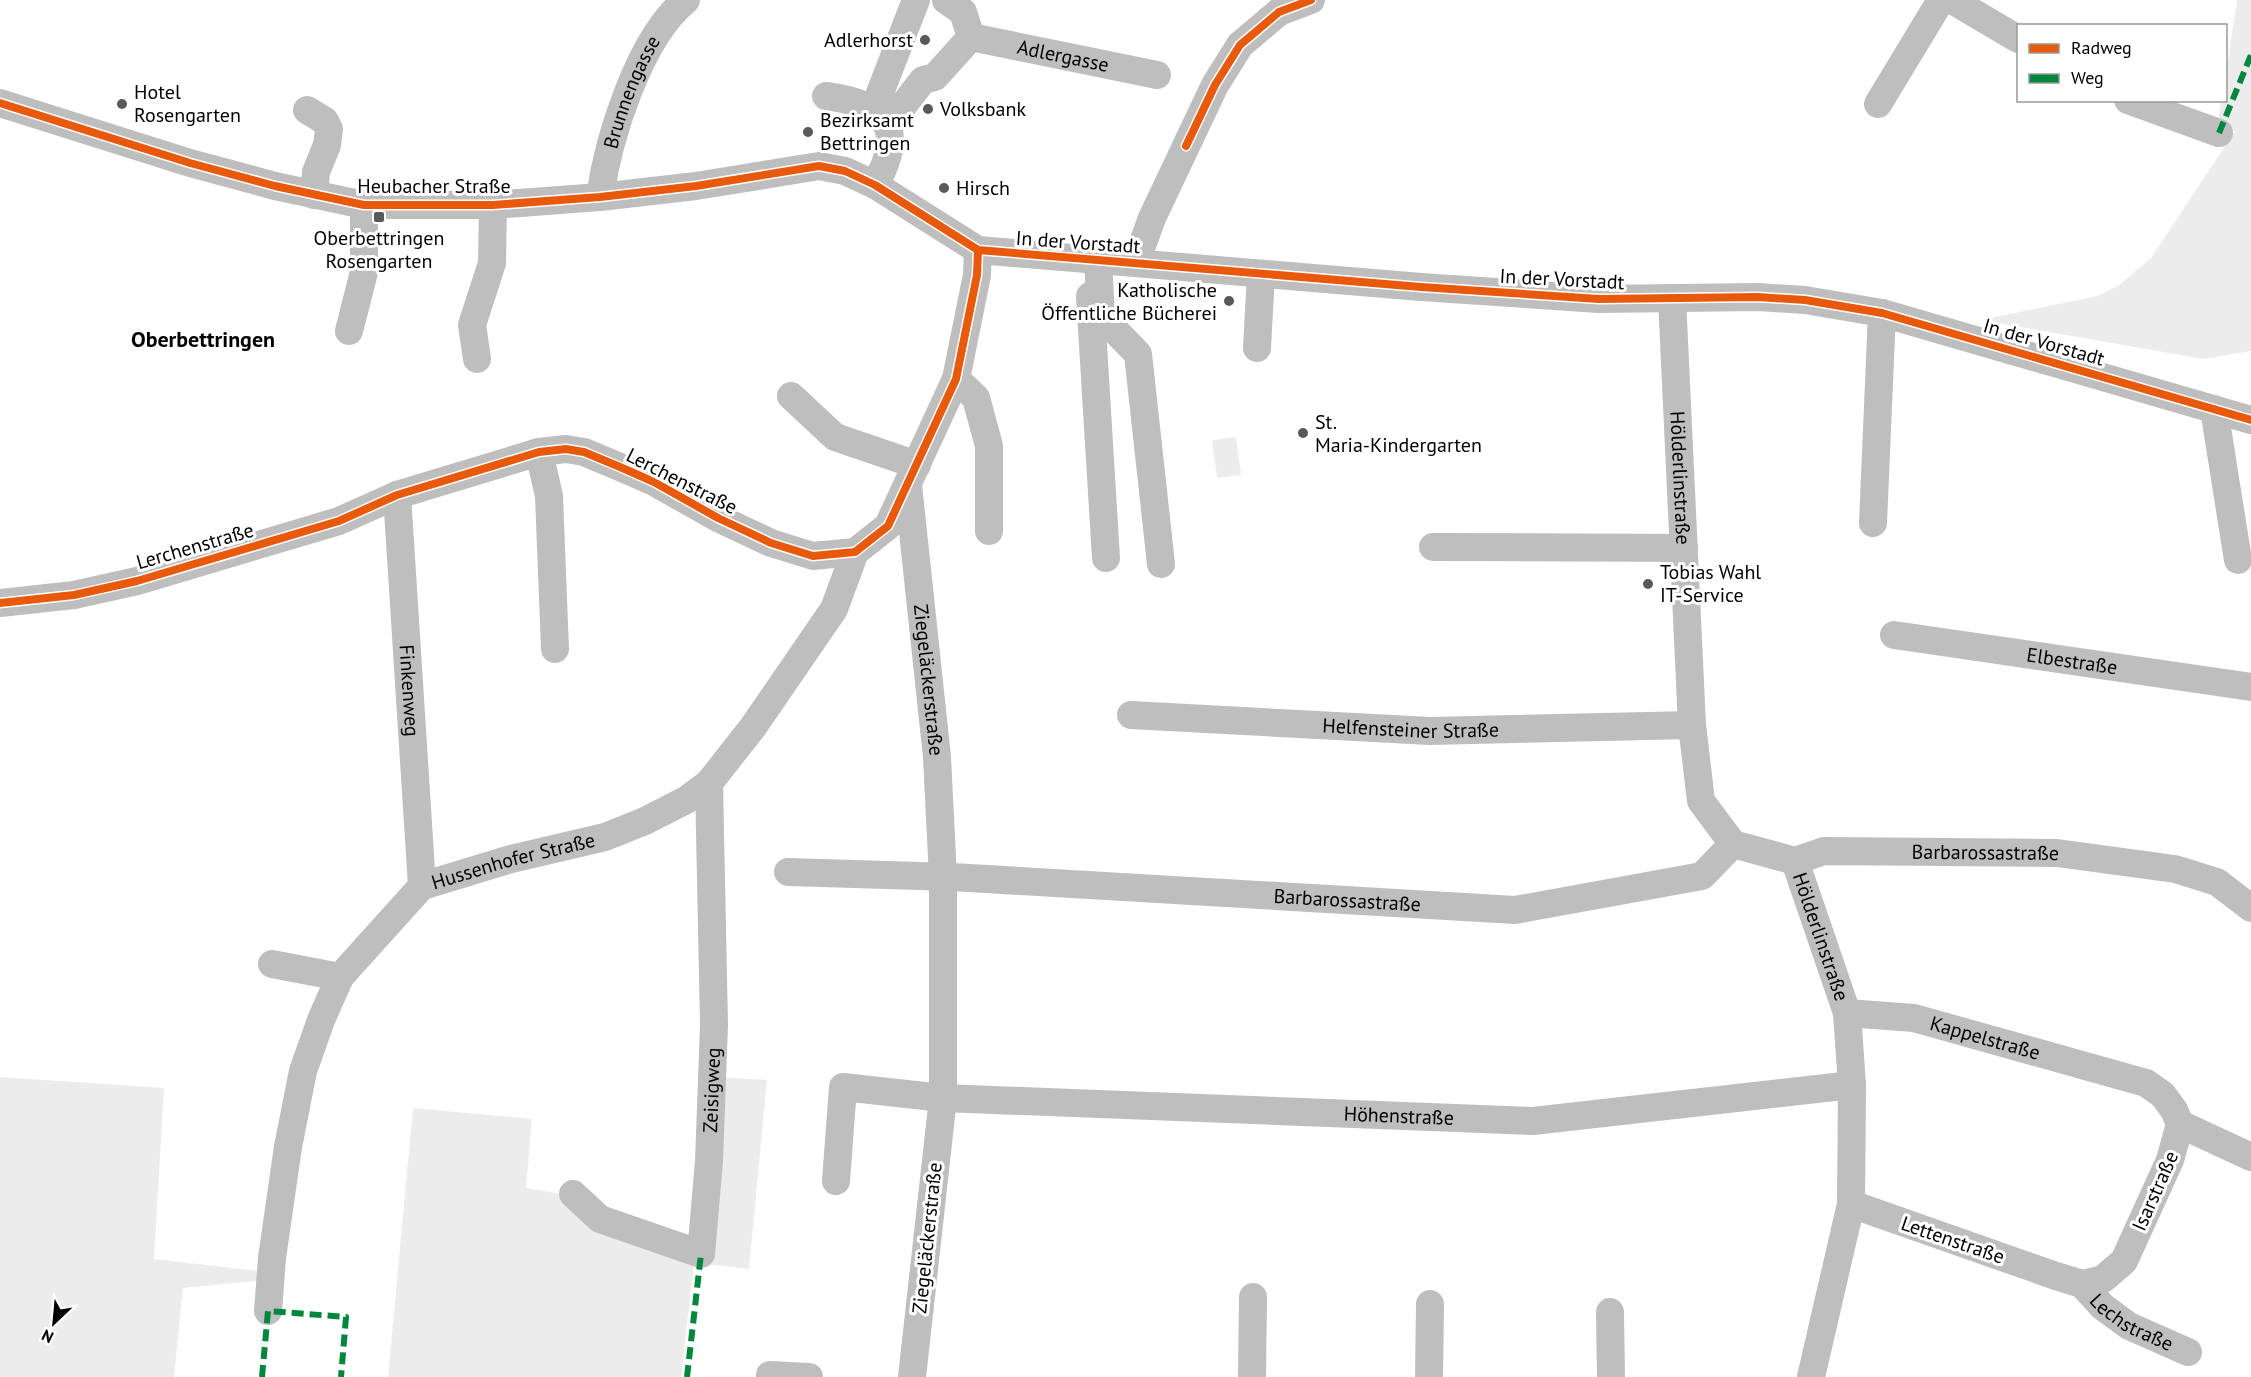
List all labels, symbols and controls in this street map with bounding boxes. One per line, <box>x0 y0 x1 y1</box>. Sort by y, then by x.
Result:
legend <box>2017 24 2227 102</box>
place label: Adlerhorst <box>824 27 913 53</box>
street label: Brunnengasse <box>597 30 666 152</box>
marker: Adlerhorst <box>918 33 932 47</box>
street label: Adlergasse <box>1015 34 1111 78</box>
text: Radweg <box>2071 36 2132 59</box>
text: Weg <box>2071 66 2104 89</box>
place label: Hotel Rosengarten <box>134 79 241 128</box>
place label: Volksbank <box>939 96 1026 122</box>
marker: Hotel Rosengarten <box>115 97 129 111</box>
marker: Volksbank <box>921 102 935 116</box>
place label: Bezirksamt Bettringen <box>820 107 914 156</box>
marker: Bezirksamt Bettringen <box>801 125 815 139</box>
street label: Heubacher Straße <box>357 173 511 199</box>
place label: Hirsch <box>956 175 1010 201</box>
marker: Hirsch <box>937 181 951 195</box>
marker: Oberbettringen Rosengarten <box>372 210 386 224</box>
place label: Oberbettringen Rosengarten <box>314 225 444 274</box>
street label: In der Vorstadt <box>1015 225 1141 259</box>
street label: In der Vorstadt <box>1499 263 1625 295</box>
place label: Katholische Öffentliche Bücherei <box>1041 277 1217 326</box>
marker: Katholische Öffentliche Bücherei <box>1222 294 1236 308</box>
street label: In der Vorstadt <box>1980 312 2108 372</box>
district label: Oberbettringen <box>131 325 275 353</box>
place label: St. Maria-Kindergarten <box>1315 409 1482 458</box>
street label: Hölderlinstraße <box>1664 410 1697 545</box>
marker: St. Maria-Kindergarten <box>1296 426 1310 440</box>
street label: Lerchenstraße <box>622 442 742 520</box>
street label: Lerchenstraße <box>133 517 257 575</box>
place label: Tobias Wahl IT-Service <box>1660 559 1761 608</box>
marker: Tobias Wahl IT-Service <box>1641 577 1655 591</box>
street label: Ziegeläckerstraße <box>908 603 950 757</box>
street label: Elbestraße <box>2025 641 2119 680</box>
street label: Finkenweg <box>394 644 425 738</box>
street label: Helfensteiner Straße <box>1322 712 1499 744</box>
street label: Hussenhofer Straße <box>428 827 597 895</box>
street label: Barbarossastraße <box>1911 839 2059 866</box>
street label: Hölderlinstraße <box>1787 869 1855 1004</box>
street label: Barbarossastraße <box>1273 883 1422 917</box>
street label: Kappelstraße <box>1927 1010 2043 1066</box>
street label: Zeisigweg <box>697 1047 726 1133</box>
street label: Höhenstraße <box>1343 1101 1454 1131</box>
street label: Isarstraße <box>2126 1147 2184 1235</box>
street label: Ziegeläckerstraße <box>906 1161 948 1315</box>
street label: Lettenstraße <box>1898 1210 2008 1270</box>
street label: Lechstraße <box>2084 1288 2177 1357</box>
north arrow <box>24 1293 84 1353</box>
text: N <box>38 1325 57 1348</box>

